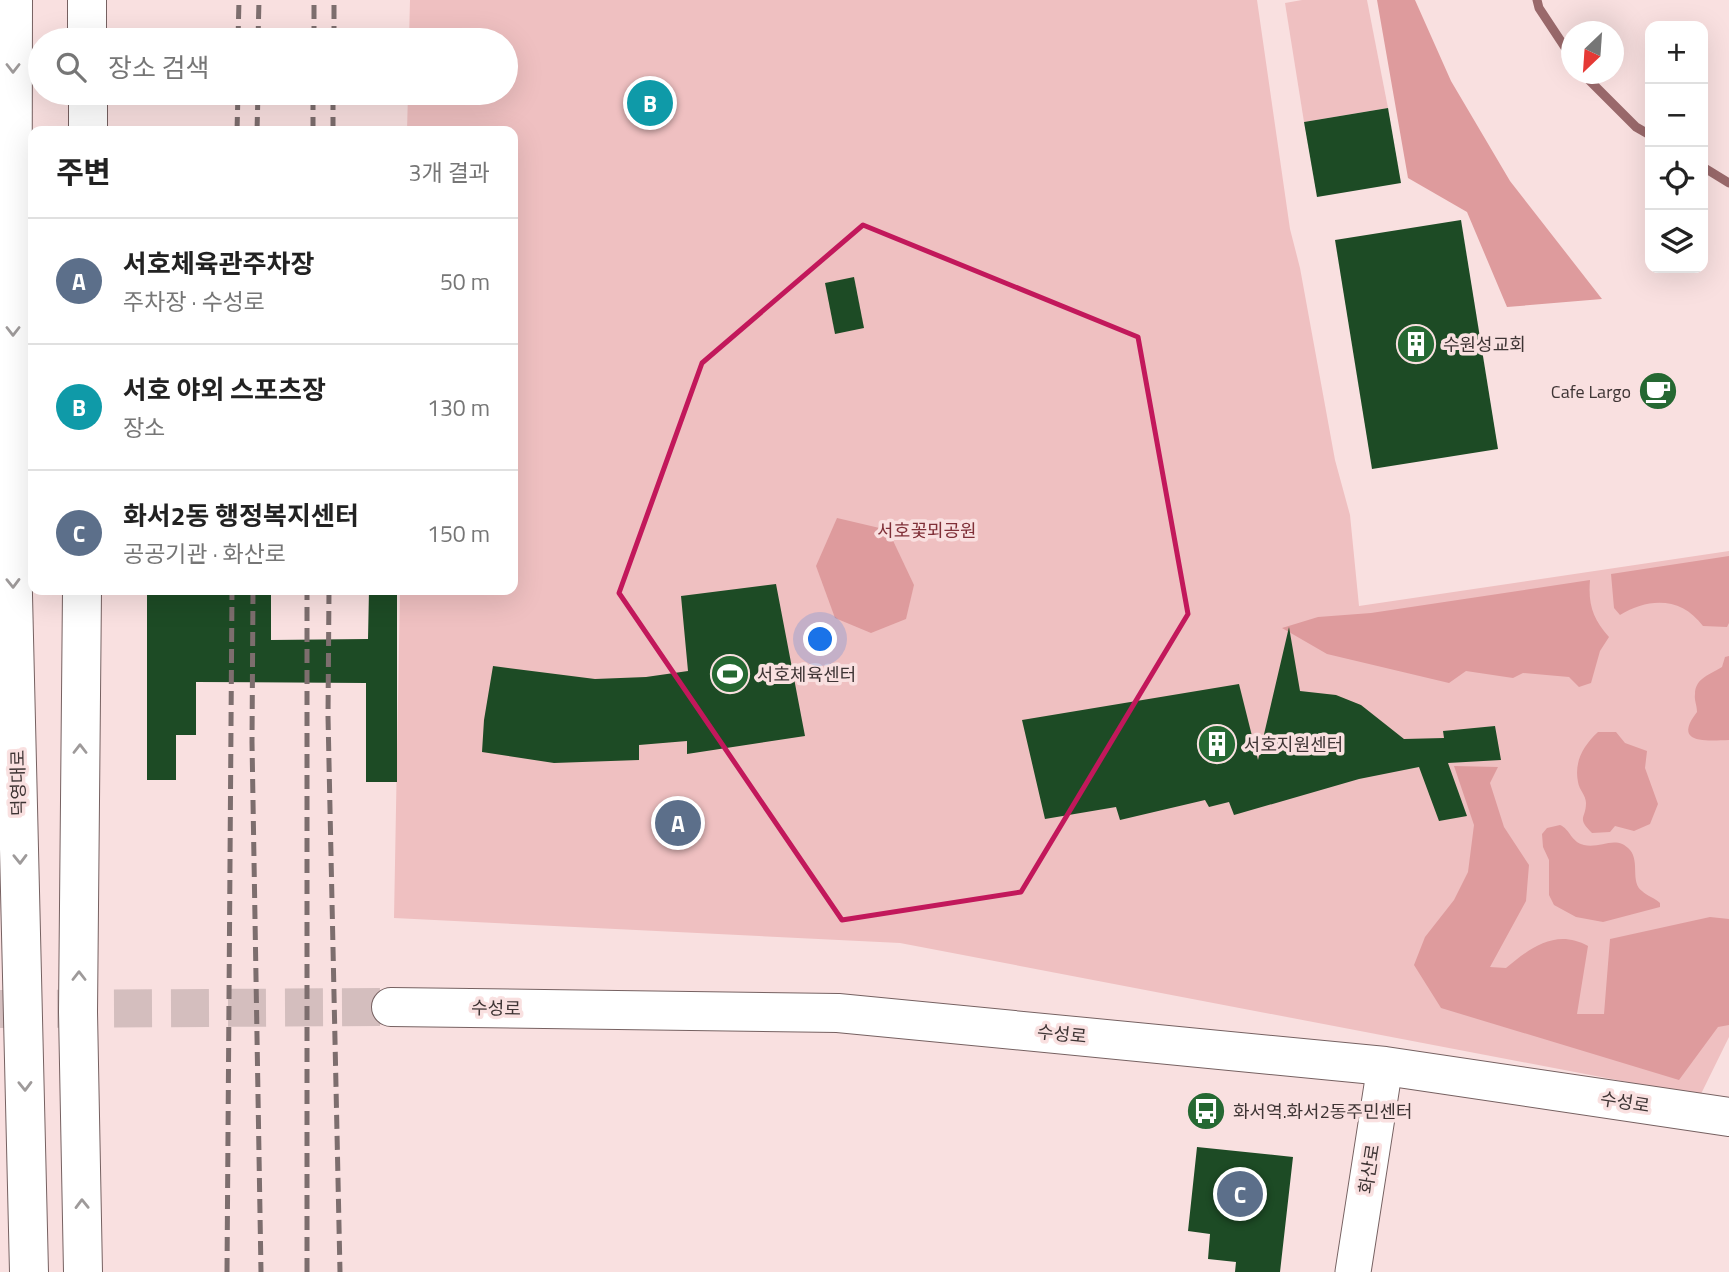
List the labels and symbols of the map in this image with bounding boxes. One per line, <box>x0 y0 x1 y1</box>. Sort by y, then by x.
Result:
north arrow <box>1561 21 1624 84</box>
one-way arrow <box>5 63 21 74</box>
pin: B <box>627 77 673 129</box>
building icon: 수원성교회 <box>1395 323 1437 365</box>
one-way arrow <box>5 326 21 336</box>
place label: 수원성교회 <box>1443 331 1526 358</box>
cafe icon: Cafe Largo <box>1637 370 1679 412</box>
place label: Cafe Largo <box>1551 378 1631 405</box>
park label: 서호꽃뫼공원 <box>877 517 977 544</box>
one-way arrow <box>5 578 21 588</box>
your location <box>803 622 837 656</box>
sports icon: 서호체육센터 <box>709 653 751 695</box>
place label: 서호체육센터 <box>757 661 856 688</box>
building icon: 서호지원센터 <box>1196 723 1238 765</box>
place label: 서호지원센터 <box>1244 731 1343 758</box>
one-way arrow <box>73 743 88 754</box>
street label: 덕영대로 <box>4 750 32 816</box>
pin: A <box>655 797 701 849</box>
one-way arrow <box>12 854 27 865</box>
one-way arrow <box>71 971 86 982</box>
street label: 수성로 <box>471 994 521 1022</box>
street label: 수성로 <box>1036 1018 1088 1050</box>
one-way arrow <box>17 1082 33 1092</box>
street label: 수성로 <box>1598 1085 1652 1119</box>
bus stop icon: 화서역.화서2동주민센터 <box>1185 1090 1227 1132</box>
place label: 화서역.화서2동주민센터 <box>1233 1098 1413 1125</box>
street label: 화산로 <box>1352 1142 1386 1196</box>
pin: C <box>1217 1168 1263 1220</box>
one-way arrow <box>74 1198 89 1209</box>

